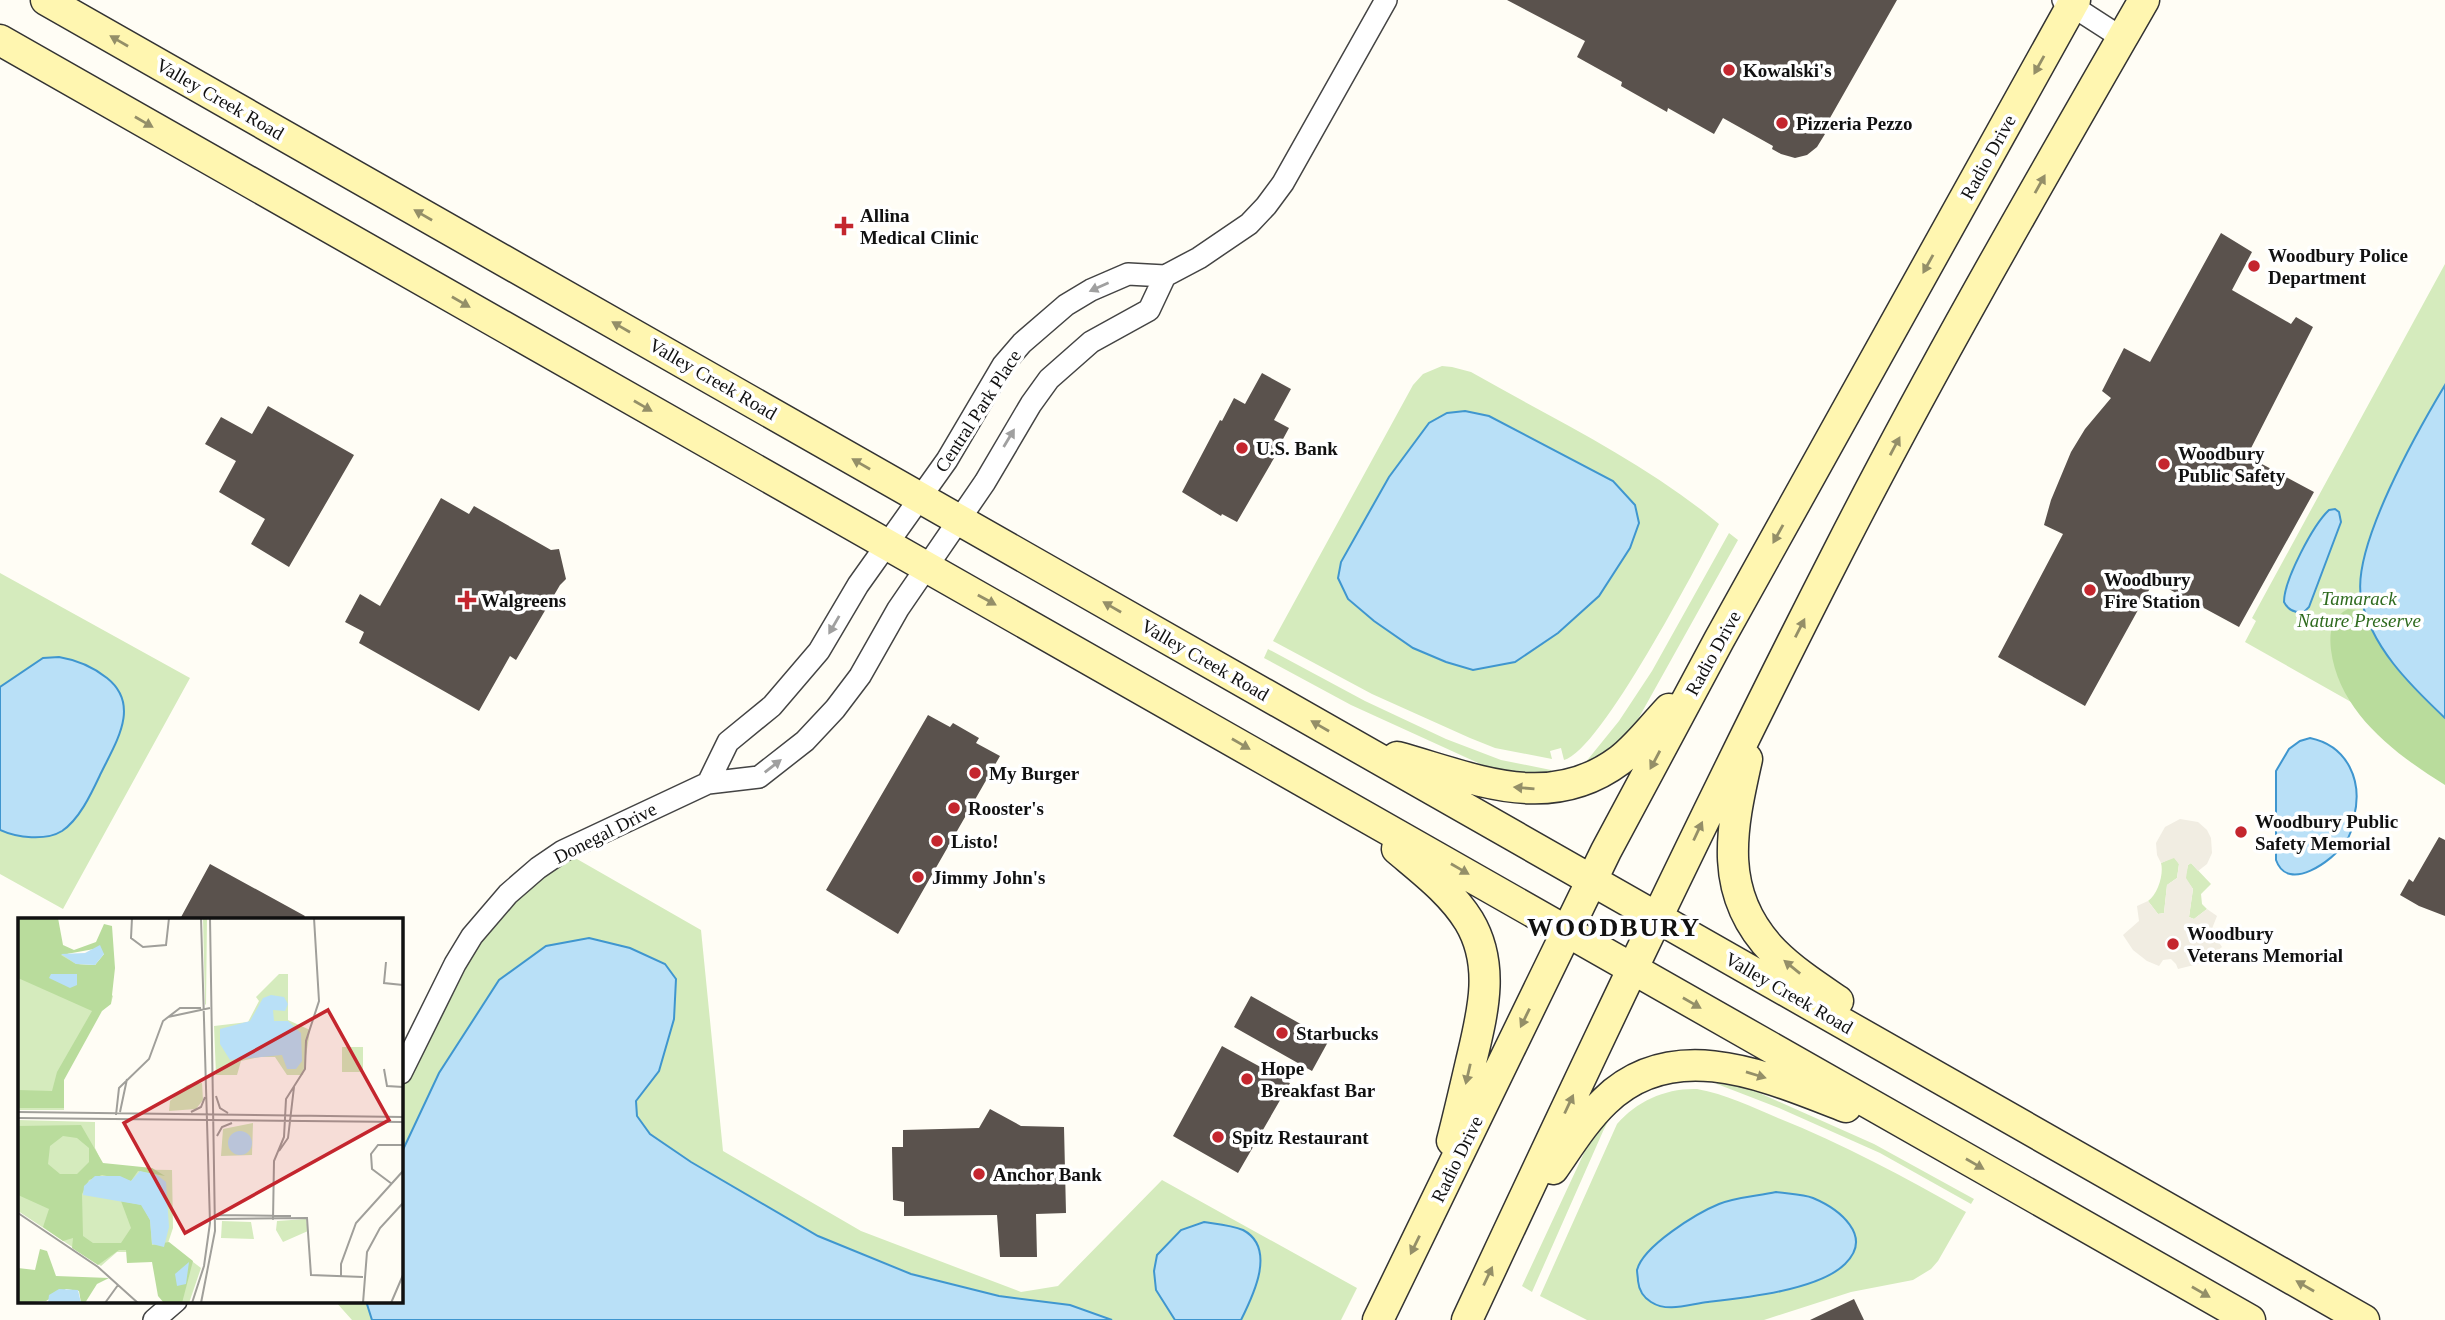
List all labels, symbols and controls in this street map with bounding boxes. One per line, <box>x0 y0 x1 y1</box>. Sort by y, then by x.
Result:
one-way arrow <box>109 36 129 48</box>
street label: Valley Creek Road <box>153 54 288 144</box>
one-way arrow <box>2033 56 2045 75</box>
place label: Kowalski's <box>1743 60 1832 81</box>
marker: Kowalski's <box>1721 62 1737 78</box>
street label: Radio Drive <box>1956 111 2020 203</box>
place label: Pizzeria Pezzo <box>1796 113 1913 134</box>
marker: Pizzeria Pezzo <box>1774 115 1790 131</box>
one-way arrow <box>135 116 154 128</box>
one-way arrow <box>2034 175 2046 194</box>
place label: Allina Medical Clinic <box>860 205 979 248</box>
one-way arrow <box>413 209 433 221</box>
marker: Allina Medical Clinic <box>834 216 854 236</box>
place label: Woodbury Police Department <box>2268 245 2408 288</box>
one-way arrow <box>1922 254 1934 274</box>
marker: Woodbury Police Department <box>2246 258 2262 274</box>
one-way arrow <box>1089 281 1109 293</box>
one-way arrow <box>451 296 470 308</box>
one-way arrow <box>611 321 630 333</box>
street label: Valley Creek Road <box>646 334 781 424</box>
street label: Central Park Place <box>931 346 1025 476</box>
one-way arrow <box>634 400 653 412</box>
one-way arrow <box>1003 429 1016 448</box>
one-way arrow <box>1889 436 1900 456</box>
place label: U.S. Bank <box>1256 438 1338 459</box>
marker: U.S. Bank <box>1234 440 1250 456</box>
place label: Woodbury Public Safety <box>2178 443 2286 486</box>
marker: Woodbury Public Safety <box>2156 456 2172 472</box>
one-way arrow <box>852 458 871 470</box>
one-way arrow <box>1772 524 1784 544</box>
place label: Woodbury Fire Station <box>2104 569 2201 612</box>
marker: Woodbury Fire Station <box>2082 582 2098 598</box>
park label: Tamarack Nature Preserve <box>2296 588 2421 631</box>
place label: Walgreens <box>481 590 566 611</box>
marker: Walgreens <box>459 592 475 608</box>
one-way arrow <box>977 594 996 606</box>
one-way arrow <box>1102 601 1121 613</box>
street label: Radio Drive <box>1681 607 1745 699</box>
street label: Valley Creek Road <box>1138 615 1273 705</box>
one-way arrow <box>827 616 840 635</box>
one-way arrow <box>1793 617 1805 637</box>
one-way arrow <box>1310 720 1329 732</box>
one-way arrow <box>1231 738 1250 750</box>
one-way arrow <box>1649 750 1660 770</box>
one-way arrow <box>763 758 781 773</box>
place label: My Burger <box>989 763 1080 784</box>
marker: My Burger <box>967 765 983 781</box>
one-way arrow <box>1513 782 1535 793</box>
street label: Donegal Drive <box>550 798 660 868</box>
place label: Rooster's <box>968 798 1044 819</box>
marker: Rooster's <box>946 800 962 816</box>
place label: Woodbury Public Safety Memorial <box>2255 811 2398 854</box>
one-way arrow <box>1693 821 1704 841</box>
marker: Woodbury Public Safety Memorial <box>2233 824 2249 840</box>
place label: Listo! <box>951 831 999 852</box>
marker: Listo! <box>929 833 945 849</box>
one-way arrow <box>1450 863 1469 875</box>
place label: Jimmy John's <box>932 867 1046 888</box>
marker: Jimmy John's <box>910 869 926 885</box>
district label: WOODBURY <box>1527 913 1701 942</box>
inset map <box>18 918 402 1302</box>
place label: Woodbury Veterans Memorial <box>2187 923 2343 966</box>
marker: Woodbury Veterans Memorial <box>2165 936 2181 952</box>
street label: Valley Creek Road <box>1722 948 1857 1038</box>
one-way arrow <box>1783 960 1801 975</box>
one-way arrow <box>1682 997 1702 1009</box>
one-way arrow <box>1519 1008 1530 1029</box>
place label: Starbucks <box>1296 1023 1378 1044</box>
marker: Starbucks <box>1274 1025 1290 1041</box>
place label: Hope Breakfast Bar <box>1261 1058 1376 1101</box>
one-way arrow <box>1462 1063 1473 1085</box>
one-way arrow <box>1746 1070 1767 1080</box>
marker: Hope Breakfast Bar <box>1239 1071 1255 1087</box>
one-way arrow <box>1563 1094 1575 1114</box>
street label: Radio Drive <box>1427 1112 1487 1206</box>
place label: Spitz Restaurant <box>1232 1127 1369 1148</box>
marker: Spitz Restaurant <box>1210 1129 1226 1145</box>
one-way arrow <box>1965 1157 1985 1169</box>
place label: Anchor Bank <box>993 1164 1102 1185</box>
marker: Anchor Bank <box>971 1166 987 1182</box>
one-way arrow <box>1409 1235 1421 1255</box>
one-way arrow <box>1482 1266 1494 1286</box>
one-way arrow <box>2295 1280 2315 1292</box>
one-way arrow <box>2191 1286 2210 1298</box>

